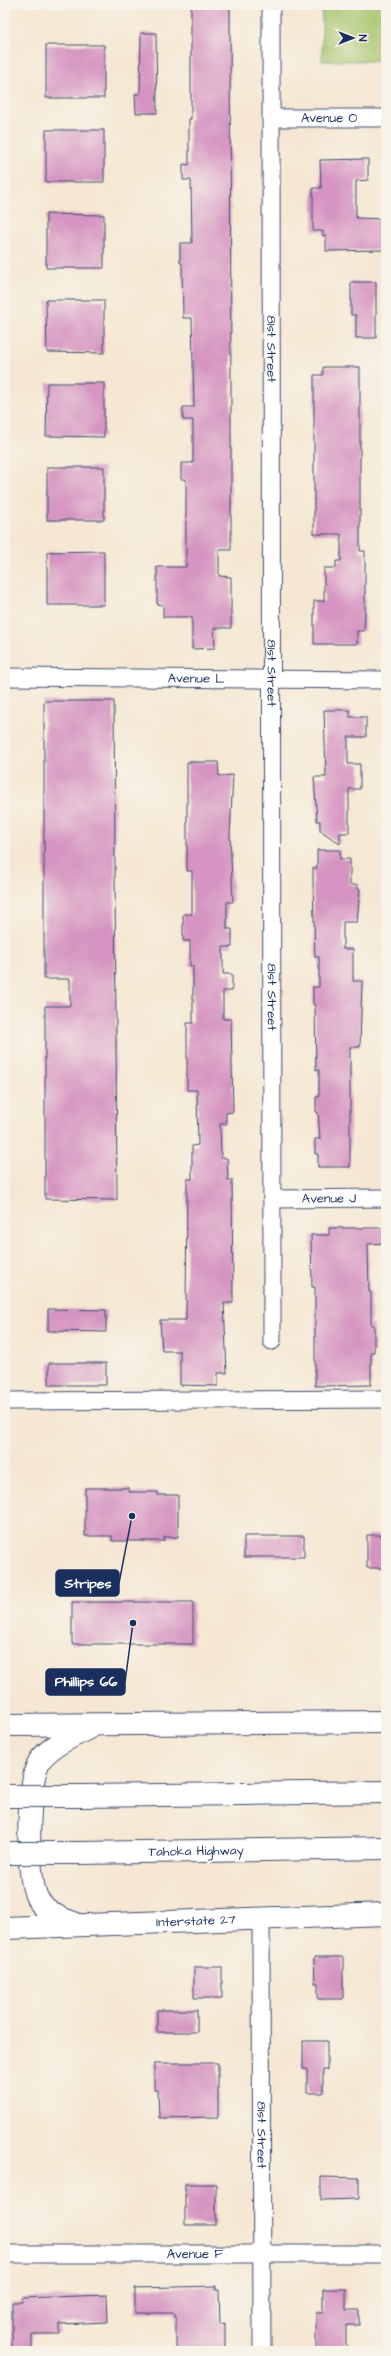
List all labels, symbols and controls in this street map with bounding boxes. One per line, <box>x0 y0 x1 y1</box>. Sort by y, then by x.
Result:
north arrow <box>333 18 373 58</box>
text: N <box>355 35 370 42</box>
street label: Avenue O <box>301 109 357 127</box>
street label: 81st Street <box>262 315 280 383</box>
street label: 81st Street <box>262 639 281 707</box>
street label: Avenue L <box>168 669 224 688</box>
street label: 81st Street <box>263 963 281 1031</box>
street label: Avenue J <box>302 1189 356 1208</box>
callout: Stripes <box>56 1570 119 1596</box>
text: Stripes <box>64 1574 111 1594</box>
callout: Phillips 66 <box>46 1669 125 1695</box>
text: Phillips 66 <box>55 1672 117 1692</box>
street label: Tahoka Highway <box>148 1841 244 1861</box>
street label: Interstate 27 <box>156 1911 236 1931</box>
street label: 81st Street <box>252 2101 271 2169</box>
street label: Avenue F <box>167 2245 223 2263</box>

